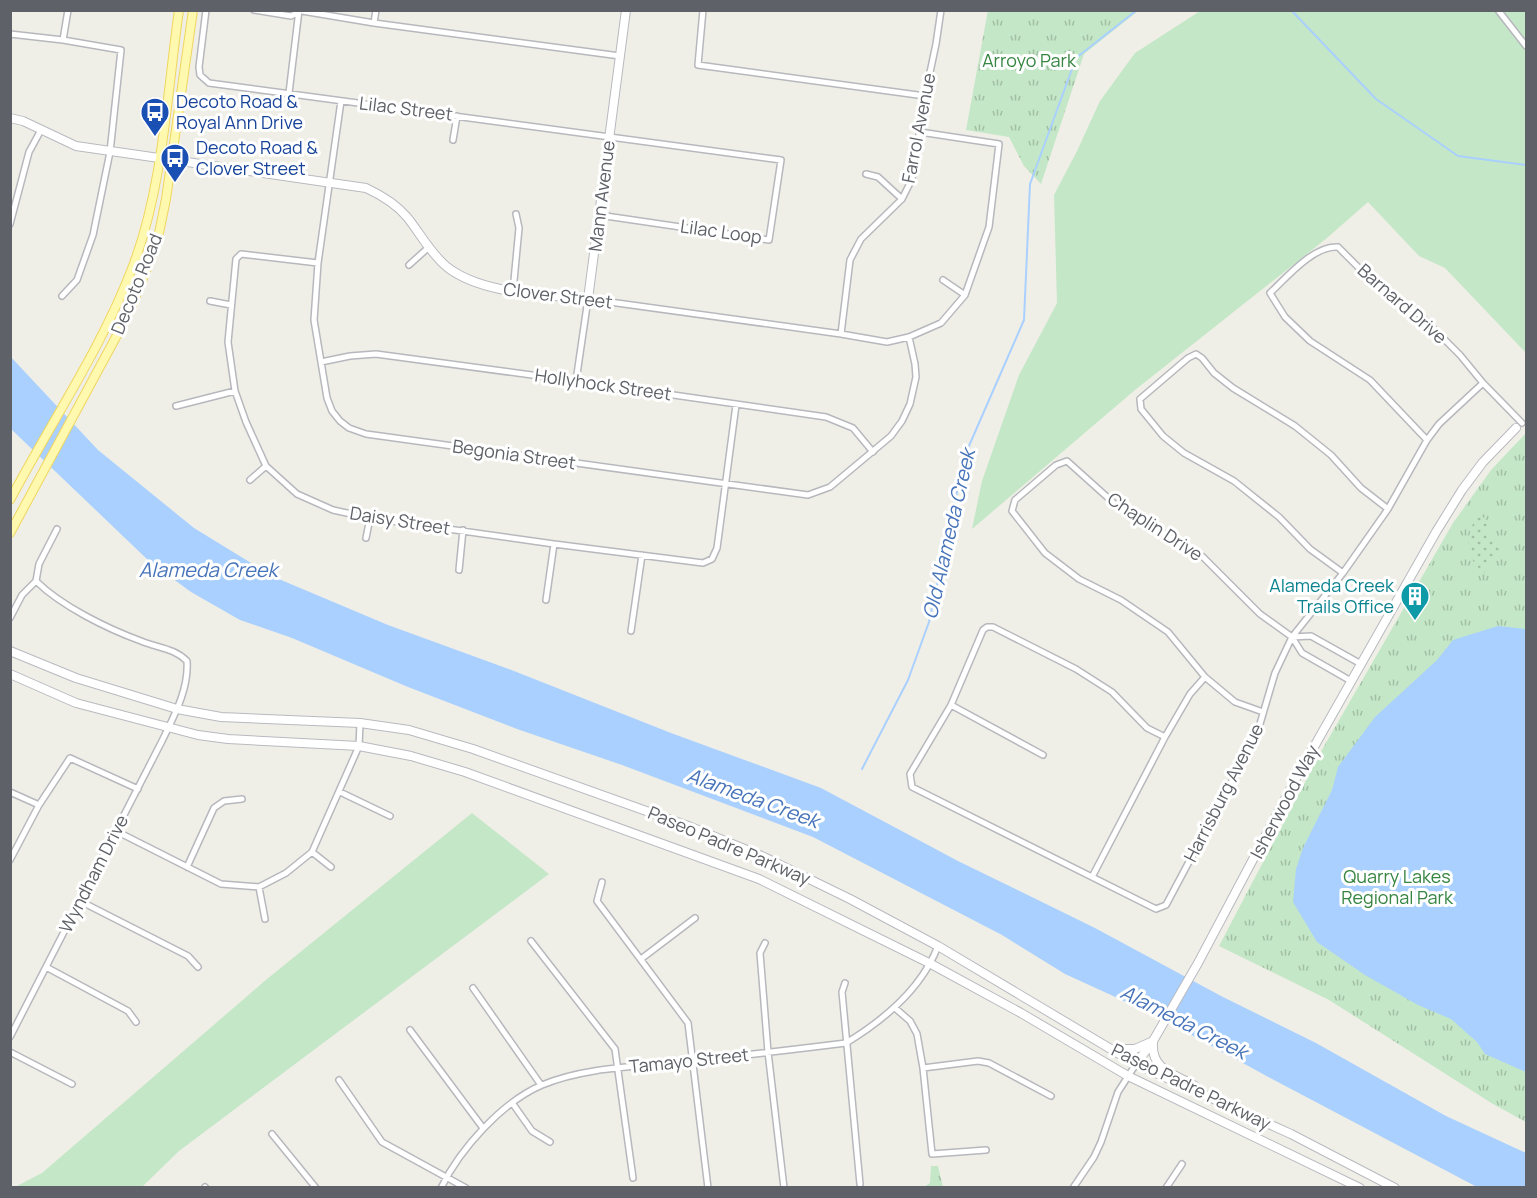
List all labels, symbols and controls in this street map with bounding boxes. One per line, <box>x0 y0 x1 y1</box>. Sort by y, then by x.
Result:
park label: Arroyo Park <box>982 48 1077 72</box>
street label: Farrol Avenue <box>896 71 940 185</box>
place label: Decoto Road & Royal Ann Drive <box>176 89 303 134</box>
street label: Lilac Street <box>358 90 454 126</box>
bus stop icon: Decoto Road & Royal Ann Drive <box>139 96 171 138</box>
place label: Decoto Road & Clover Street <box>196 135 318 180</box>
street label: Mann Avenue <box>582 139 620 253</box>
bus stop icon: Decoto Road & Clover Street <box>159 142 191 184</box>
street label: Lilac Loop <box>679 213 764 249</box>
street label: Decoto Road <box>105 230 167 338</box>
street label: Barnard Drive <box>1353 258 1452 349</box>
street label: Clover Street <box>502 276 614 314</box>
street label: Hollyhock Street <box>533 363 673 405</box>
street label: Begonia Street <box>451 433 577 475</box>
water label: Old Alameda Creek <box>916 443 982 622</box>
street label: Chaplin Drive <box>1103 486 1208 566</box>
street label: Daisy Street <box>348 500 452 540</box>
water label: Alameda Creek <box>139 556 280 583</box>
place label: Alameda Creek Trails Office <box>1269 573 1395 618</box>
building icon: Alameda Creek Trails Office <box>1399 580 1431 622</box>
street label: Harrisburg Avenue <box>1178 719 1268 866</box>
street label: Isherwood Way <box>1244 740 1324 863</box>
water label: Alameda Creek <box>683 761 826 835</box>
street label: Paseo Padre Parkway <box>644 800 815 890</box>
street label: Wyndham Drive <box>53 811 133 937</box>
park label: Quarry Lakes Regional Park <box>1341 864 1454 909</box>
water label: Alameda Creek <box>1116 978 1255 1066</box>
street label: Paseo Padre Parkway <box>1108 1037 1275 1135</box>
street label: Tamayo Street <box>628 1042 750 1078</box>

